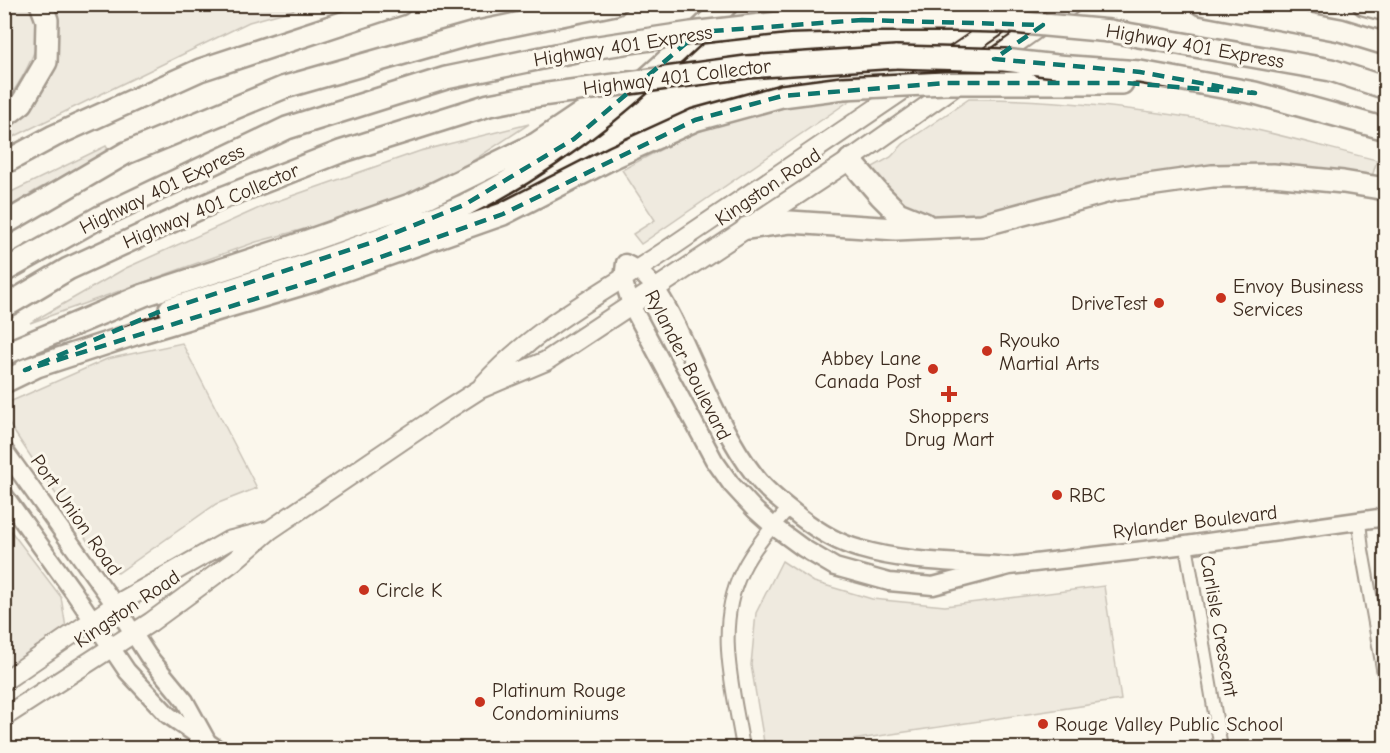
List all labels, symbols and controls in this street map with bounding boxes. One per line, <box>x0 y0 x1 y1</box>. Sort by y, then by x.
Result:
street label: Highway 401 Express <box>1104 19 1286 73</box>
street label: Highway 401 Express <box>532 21 714 71</box>
street label: Highway 401 Collector <box>582 54 772 100</box>
street label: Highway 401 Express <box>76 139 248 239</box>
street label: Kingston Road <box>711 143 825 231</box>
street label: Highway 401 Collector <box>119 158 303 254</box>
place label: Envoy Business Services <box>1233 275 1363 321</box>
street label: Rylander Boulevard <box>640 286 736 444</box>
marker: Envoy Business Services <box>1214 291 1228 305</box>
place label: DriveTest <box>1071 292 1148 315</box>
marker: DriveTest <box>1152 296 1166 310</box>
place label: Ryouko Martial Arts <box>999 329 1099 375</box>
marker: Ryouko Martial Arts <box>980 344 994 358</box>
place label: Abbey Lane Canada Post <box>815 347 922 393</box>
marker: Abbey Lane Canada Post <box>926 362 940 376</box>
marker: Shoppers Drug Mart <box>942 387 956 401</box>
place label: Shoppers Drug Mart <box>905 405 995 451</box>
street label: Port Union Road <box>26 450 126 580</box>
place label: RBC <box>1069 484 1106 507</box>
marker: RBC <box>1050 488 1064 502</box>
street label: Rylander Boulevard <box>1111 500 1279 544</box>
street label: Carlisle Crescent <box>1195 553 1243 700</box>
street label: Kingston Road <box>70 565 184 653</box>
place label: Circle K <box>376 579 442 602</box>
marker: Circle K <box>357 583 371 597</box>
place label: Platinum Rouge Condominiums <box>492 679 626 725</box>
marker: Platinum Rouge Condominiums <box>473 695 487 709</box>
place label: Rouge Valley Public School <box>1055 713 1283 736</box>
marker: Rouge Valley Public School <box>1036 717 1050 731</box>

